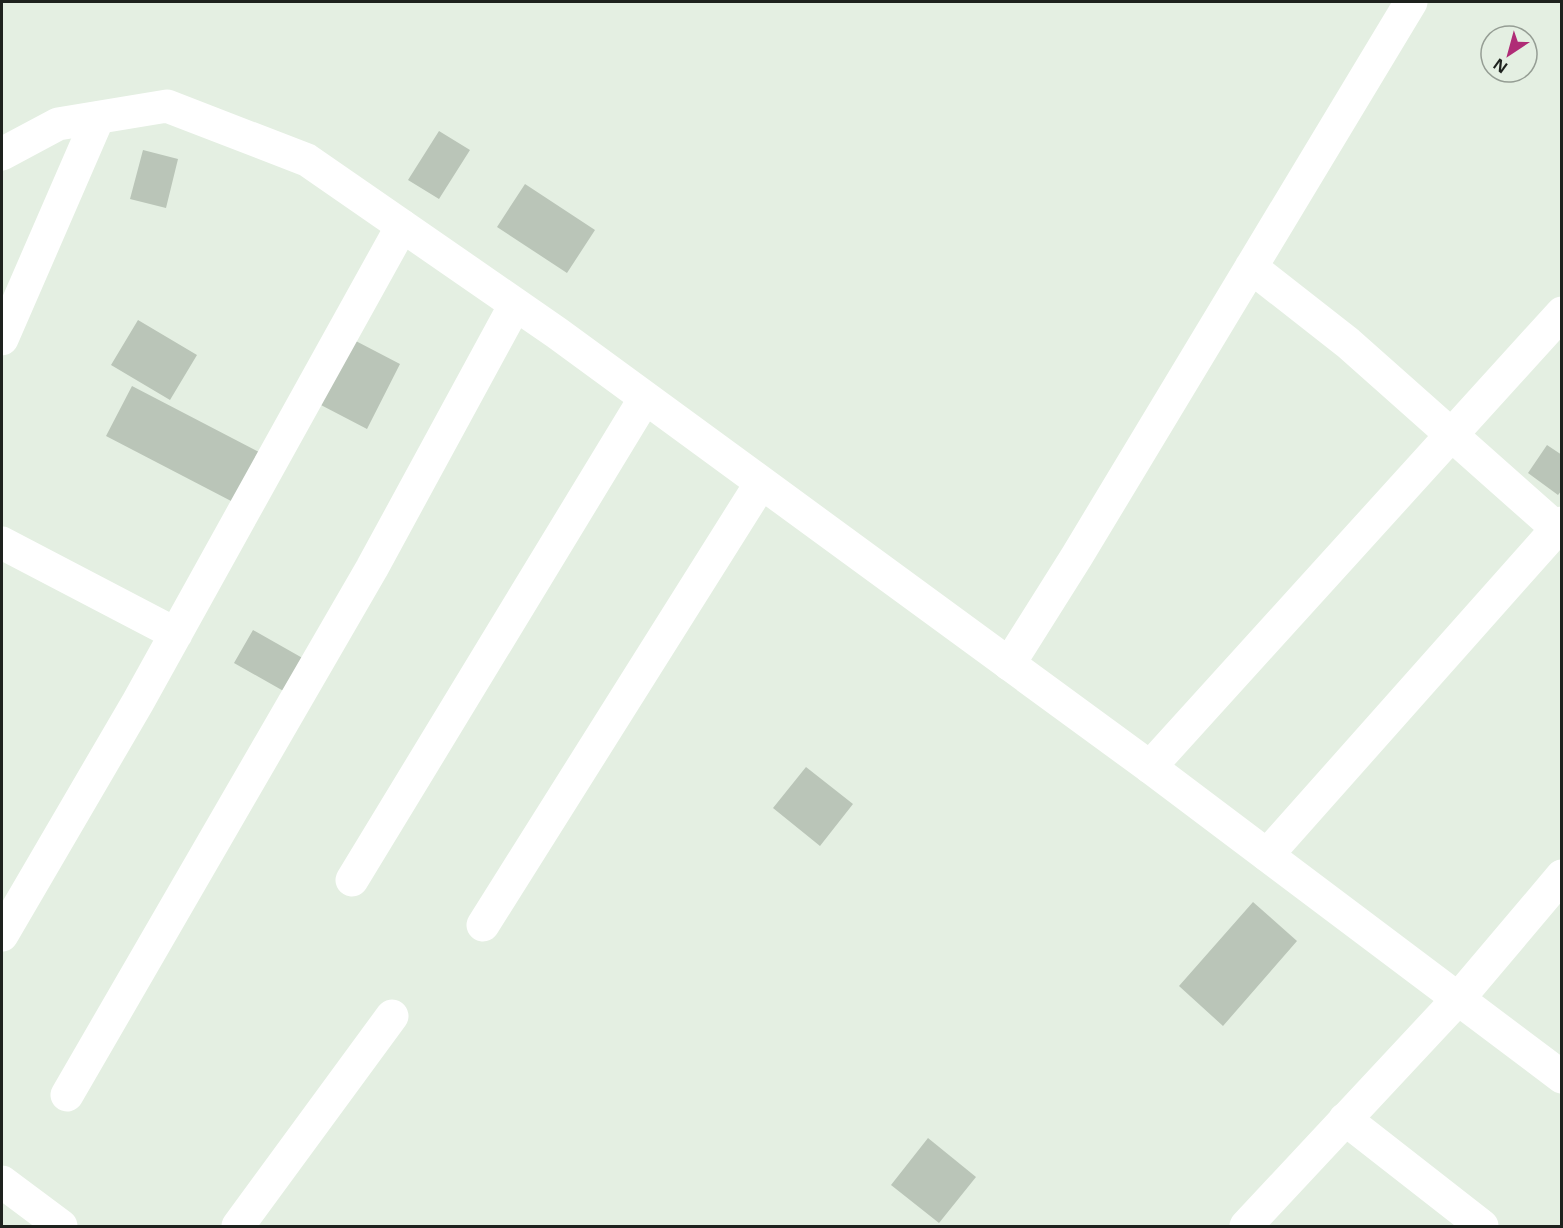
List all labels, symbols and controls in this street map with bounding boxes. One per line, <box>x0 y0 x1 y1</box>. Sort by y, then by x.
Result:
north arrow <box>1479 24 1539 84</box>
text: N <box>1488 53 1512 79</box>

